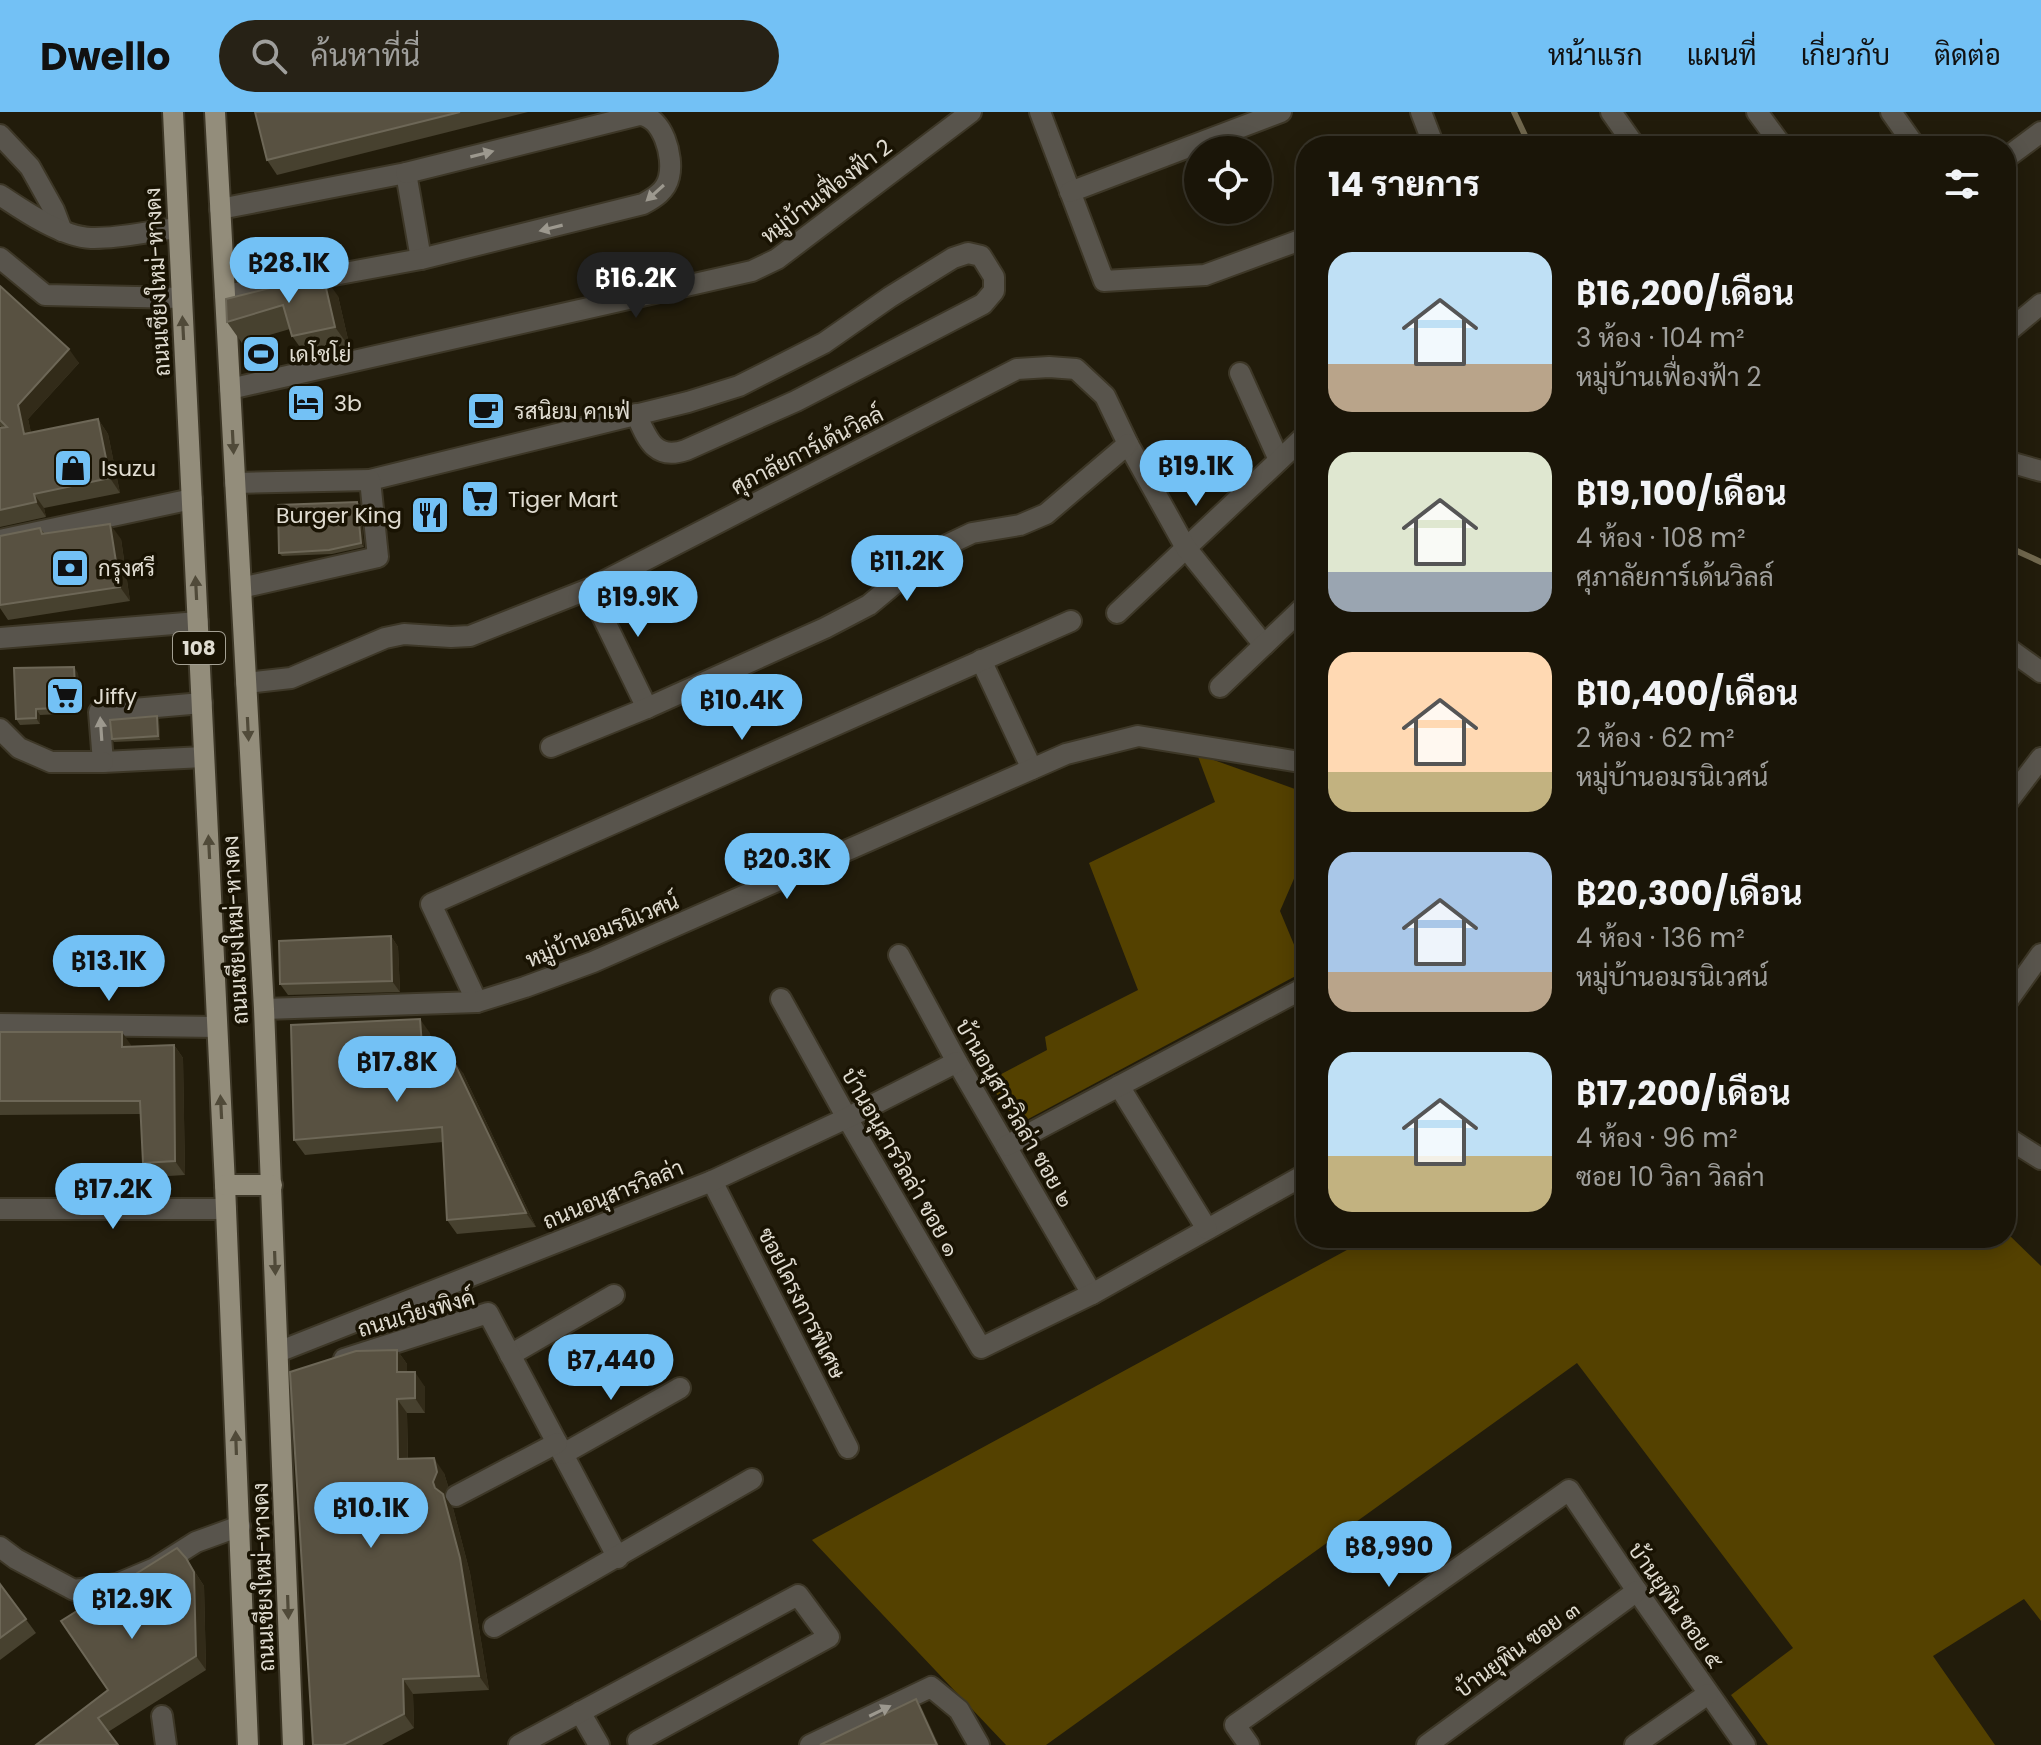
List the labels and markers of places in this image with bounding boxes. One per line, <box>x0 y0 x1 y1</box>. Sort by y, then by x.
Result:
pin: ฿28.1K <box>224 237 354 305</box>
pin: ฿16.2K <box>571 252 701 320</box>
sports icon: เดโชโย่ <box>240 333 282 375</box>
place label: เดโชโย่ <box>289 339 351 370</box>
hotel icon: 3b <box>285 382 327 424</box>
place label: 3b <box>334 388 362 419</box>
cafe icon: รสนิยม คาเฟ่ <box>465 390 507 432</box>
place label: รสนิยม คาเฟ่ <box>514 396 630 427</box>
pin: ฿19.1K <box>1131 440 1261 508</box>
shop icon: Isuzu <box>52 447 94 489</box>
place label: Isuzu <box>101 453 156 484</box>
supermarket icon: Tiger Mart <box>459 478 501 520</box>
place label: Tiger Mart <box>508 484 618 515</box>
restaurant icon: Burger King <box>409 494 451 536</box>
place label: Burger King <box>276 500 402 531</box>
pin: ฿11.2K <box>842 535 972 603</box>
bank icon: กรุงศรี <box>49 547 91 589</box>
place label: กรุงศรี <box>98 553 155 584</box>
pin: ฿19.9K <box>573 571 703 639</box>
pin: ฿10.4K <box>677 674 807 742</box>
supermarket icon: Jiffy <box>44 675 86 717</box>
place label: Jiffy <box>93 681 138 712</box>
pin: ฿20.3K <box>722 833 852 901</box>
pin: ฿13.1K <box>44 935 174 1003</box>
pin: ฿17.8K <box>332 1036 462 1104</box>
pin: ฿17.2K <box>48 1163 178 1231</box>
pin: ฿7,440 <box>546 1334 676 1402</box>
pin: ฿10.1K <box>306 1482 436 1550</box>
pin: ฿8,990 <box>1324 1521 1454 1589</box>
pin: ฿12.9K <box>67 1573 197 1641</box>

